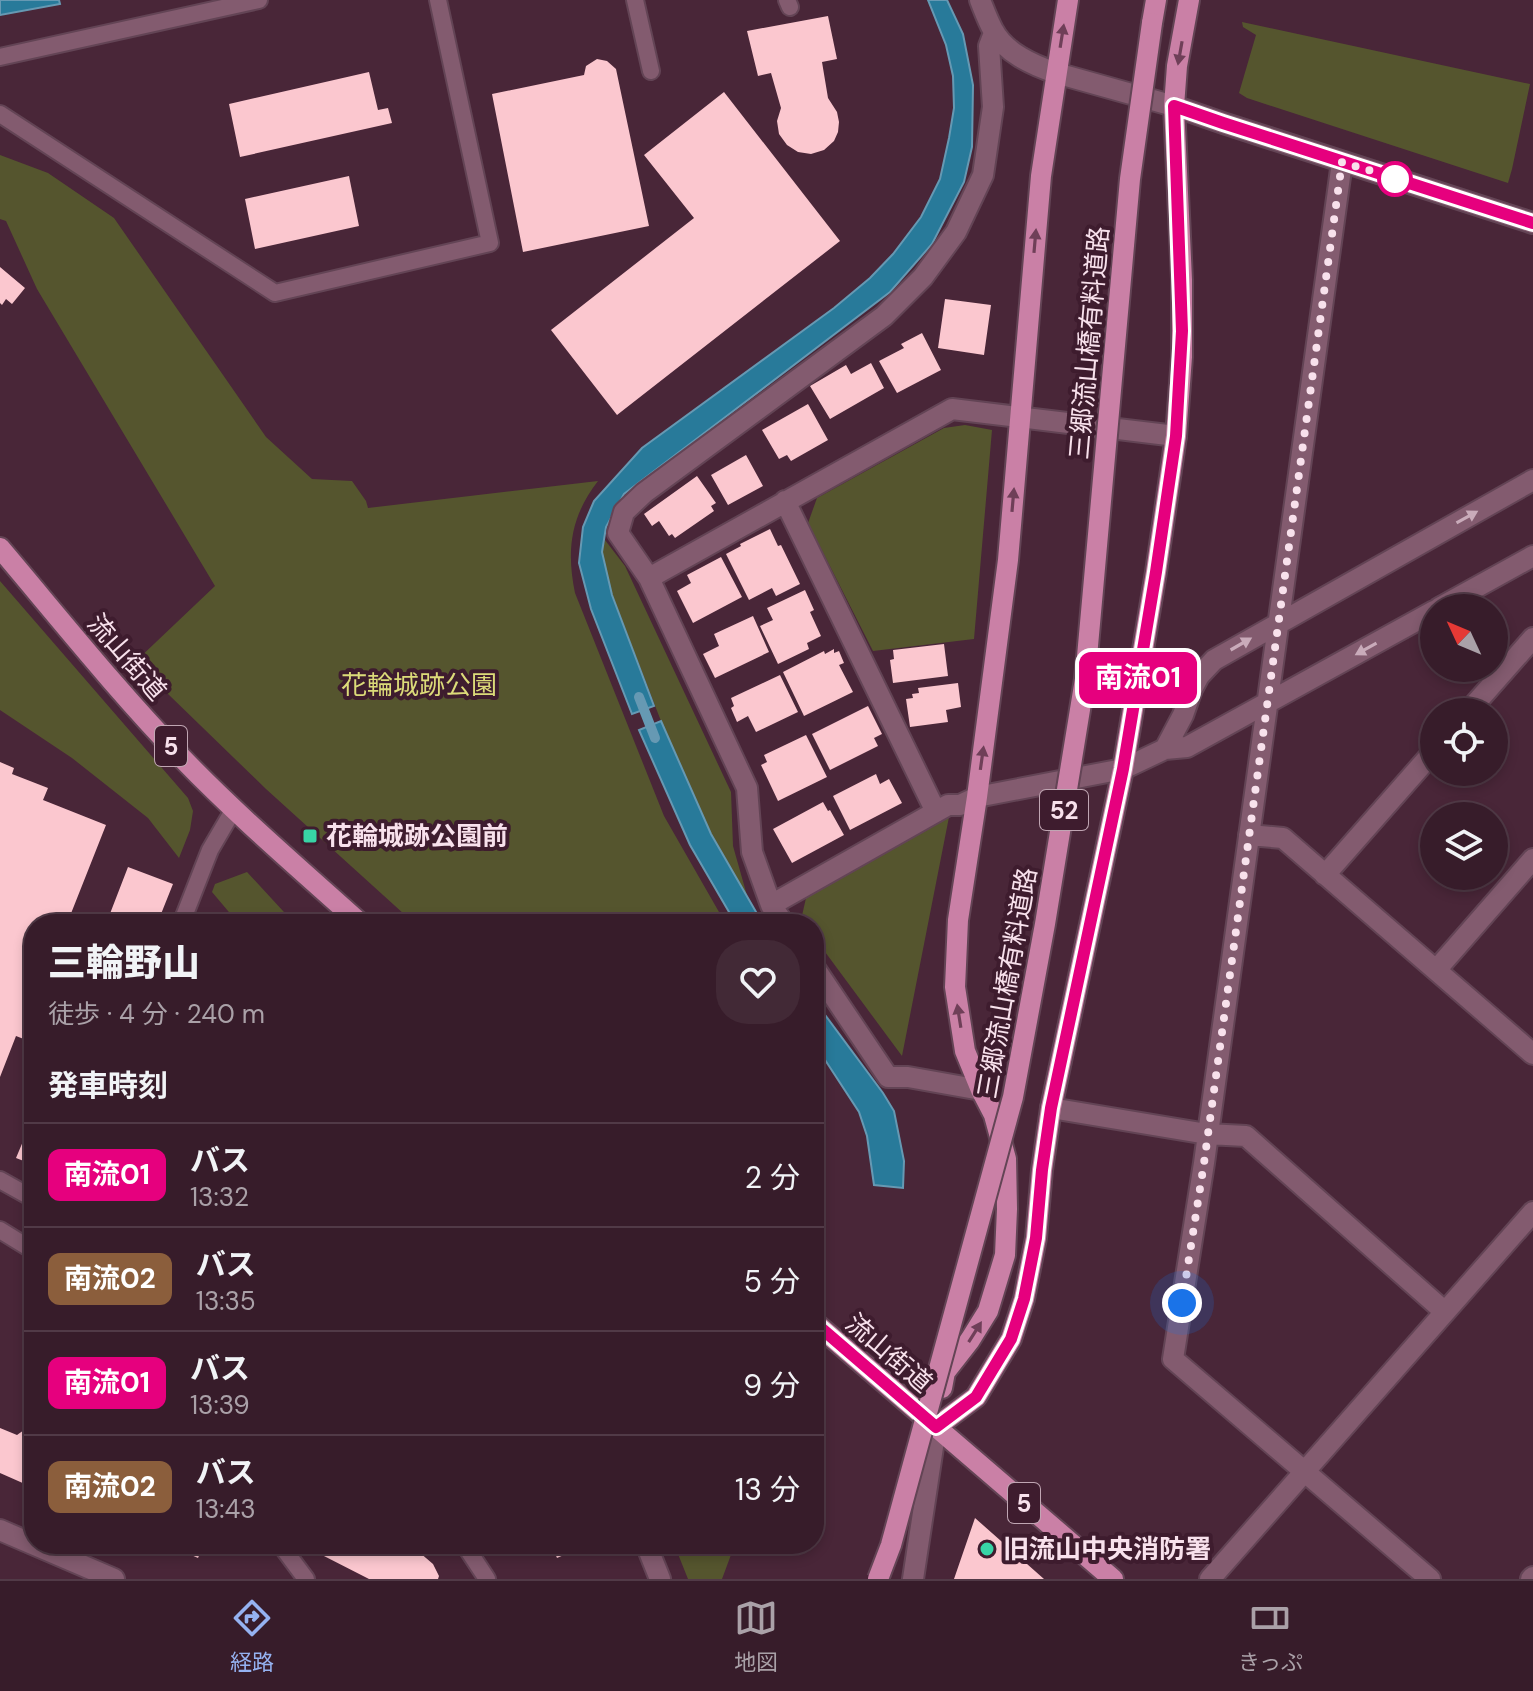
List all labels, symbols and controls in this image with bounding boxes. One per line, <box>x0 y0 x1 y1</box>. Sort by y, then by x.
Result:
one-way arrow <box>1056 24 1069 49</box>
one-way arrow <box>1173 40 1185 65</box>
unlabelled marker <box>1378 162 1412 196</box>
street label: 三郷流山橋有料道路 <box>1062 225 1116 461</box>
one-way arrow <box>1029 228 1042 253</box>
one-way arrow <box>1007 487 1020 512</box>
one-way arrow <box>1456 510 1479 524</box>
north arrow <box>1420 594 1508 682</box>
map controls <box>1420 594 1508 890</box>
street label: 流山街道 <box>80 607 174 707</box>
one-way arrow <box>1230 637 1252 651</box>
one-way arrow <box>1354 642 1377 655</box>
line badge: 南流01 <box>1082 652 1194 704</box>
text: 南流01 <box>1095 659 1181 696</box>
park label: 花輪城跡公園 <box>341 668 497 702</box>
button: locate <box>1420 698 1508 786</box>
road number: 5 <box>155 726 187 766</box>
one-way arrow <box>976 745 989 770</box>
road number: 52 <box>1040 790 1088 830</box>
button: layers <box>1420 802 1508 890</box>
place label: 花輪城跡公園前 <box>326 819 508 853</box>
marker: 花輪城跡公園前 <box>301 827 319 845</box>
street label: 三郷流山橋有料道路 <box>970 865 1044 1101</box>
text: 三輪野山 <box>48 938 200 988</box>
button: heart <box>716 940 800 1024</box>
text: 徒歩 · 4 分 · 240 m <box>48 997 265 1031</box>
one-way arrow <box>952 1003 965 1028</box>
text: 発車時刻 <box>48 1066 168 1105</box>
text: バス <box>190 1141 250 1180</box>
text: 南流01 <box>64 1156 150 1193</box>
text: 2 分 <box>745 1158 800 1197</box>
text: 13:32 <box>190 1180 249 1214</box>
text: バス <box>196 1245 256 1284</box>
text: 南流02 <box>64 1260 156 1297</box>
text: 5 分 <box>744 1262 800 1301</box>
your location <box>1162 1283 1202 1323</box>
text: 13:35 <box>196 1284 256 1318</box>
street label: 流山街道 <box>839 1306 939 1400</box>
one-way arrow <box>968 1321 982 1343</box>
text: バス <box>190 1349 250 1388</box>
text: 南流01 <box>64 1364 150 1401</box>
text: 9 分 <box>743 1366 800 1405</box>
text: 13:39 <box>190 1388 250 1422</box>
text: バス <box>196 1453 256 1492</box>
text: 南流02 <box>64 1468 156 1505</box>
text: 13 分 <box>735 1470 800 1509</box>
road number: 5 <box>1008 1483 1040 1523</box>
text: 13:43 <box>196 1492 256 1526</box>
place label: 旧流山中央消防署 <box>1003 1532 1211 1566</box>
marker: 旧流山中央消防署 <box>978 1540 996 1558</box>
tab: 経路 <box>230 1596 274 1677</box>
tab: 地図 <box>734 1596 778 1677</box>
tab: きっぷ <box>1238 1596 1303 1677</box>

